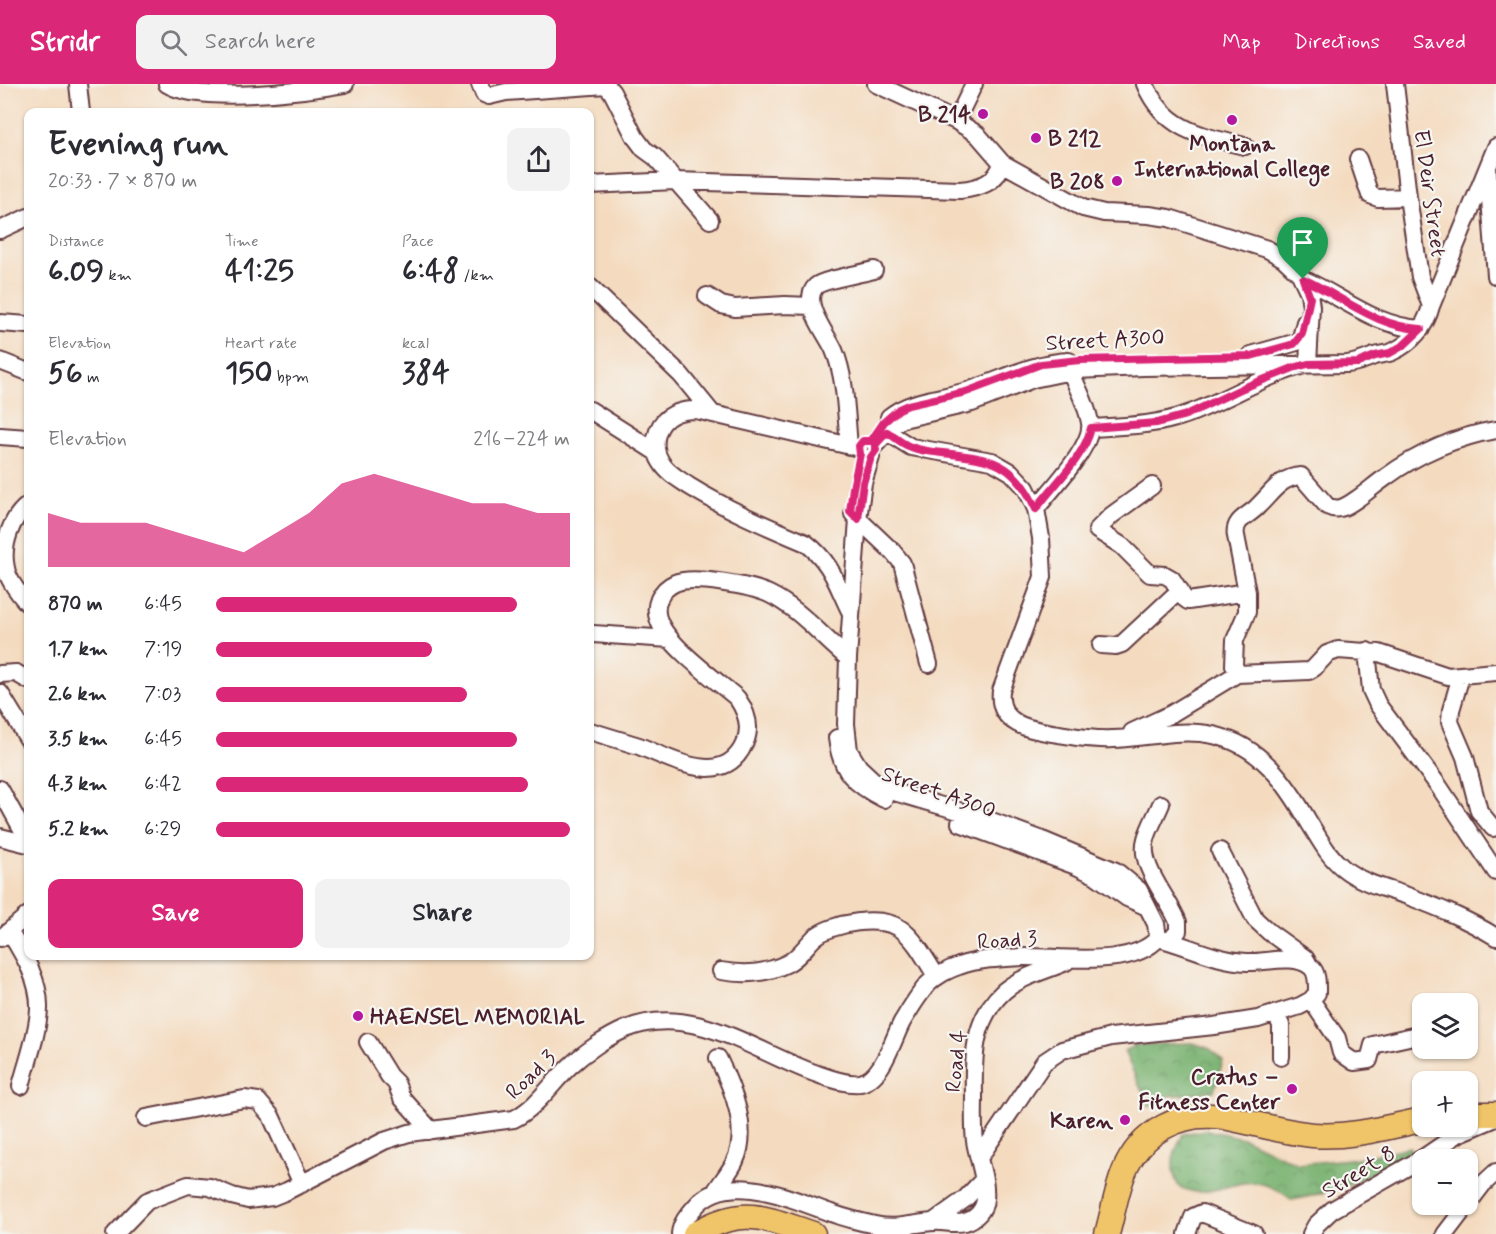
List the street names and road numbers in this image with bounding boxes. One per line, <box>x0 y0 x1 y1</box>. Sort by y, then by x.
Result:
street label: El Deir Street <box>1406 128 1452 259</box>
street label: Street A300 <box>1045 324 1165 358</box>
street label: Street A300 <box>878 760 999 825</box>
street label: Road 3 <box>976 925 1038 957</box>
street label: Road 4 <box>940 1028 974 1094</box>
street label: Road 3 <box>500 1045 563 1106</box>
street label: Street 8 <box>1317 1140 1401 1206</box>

